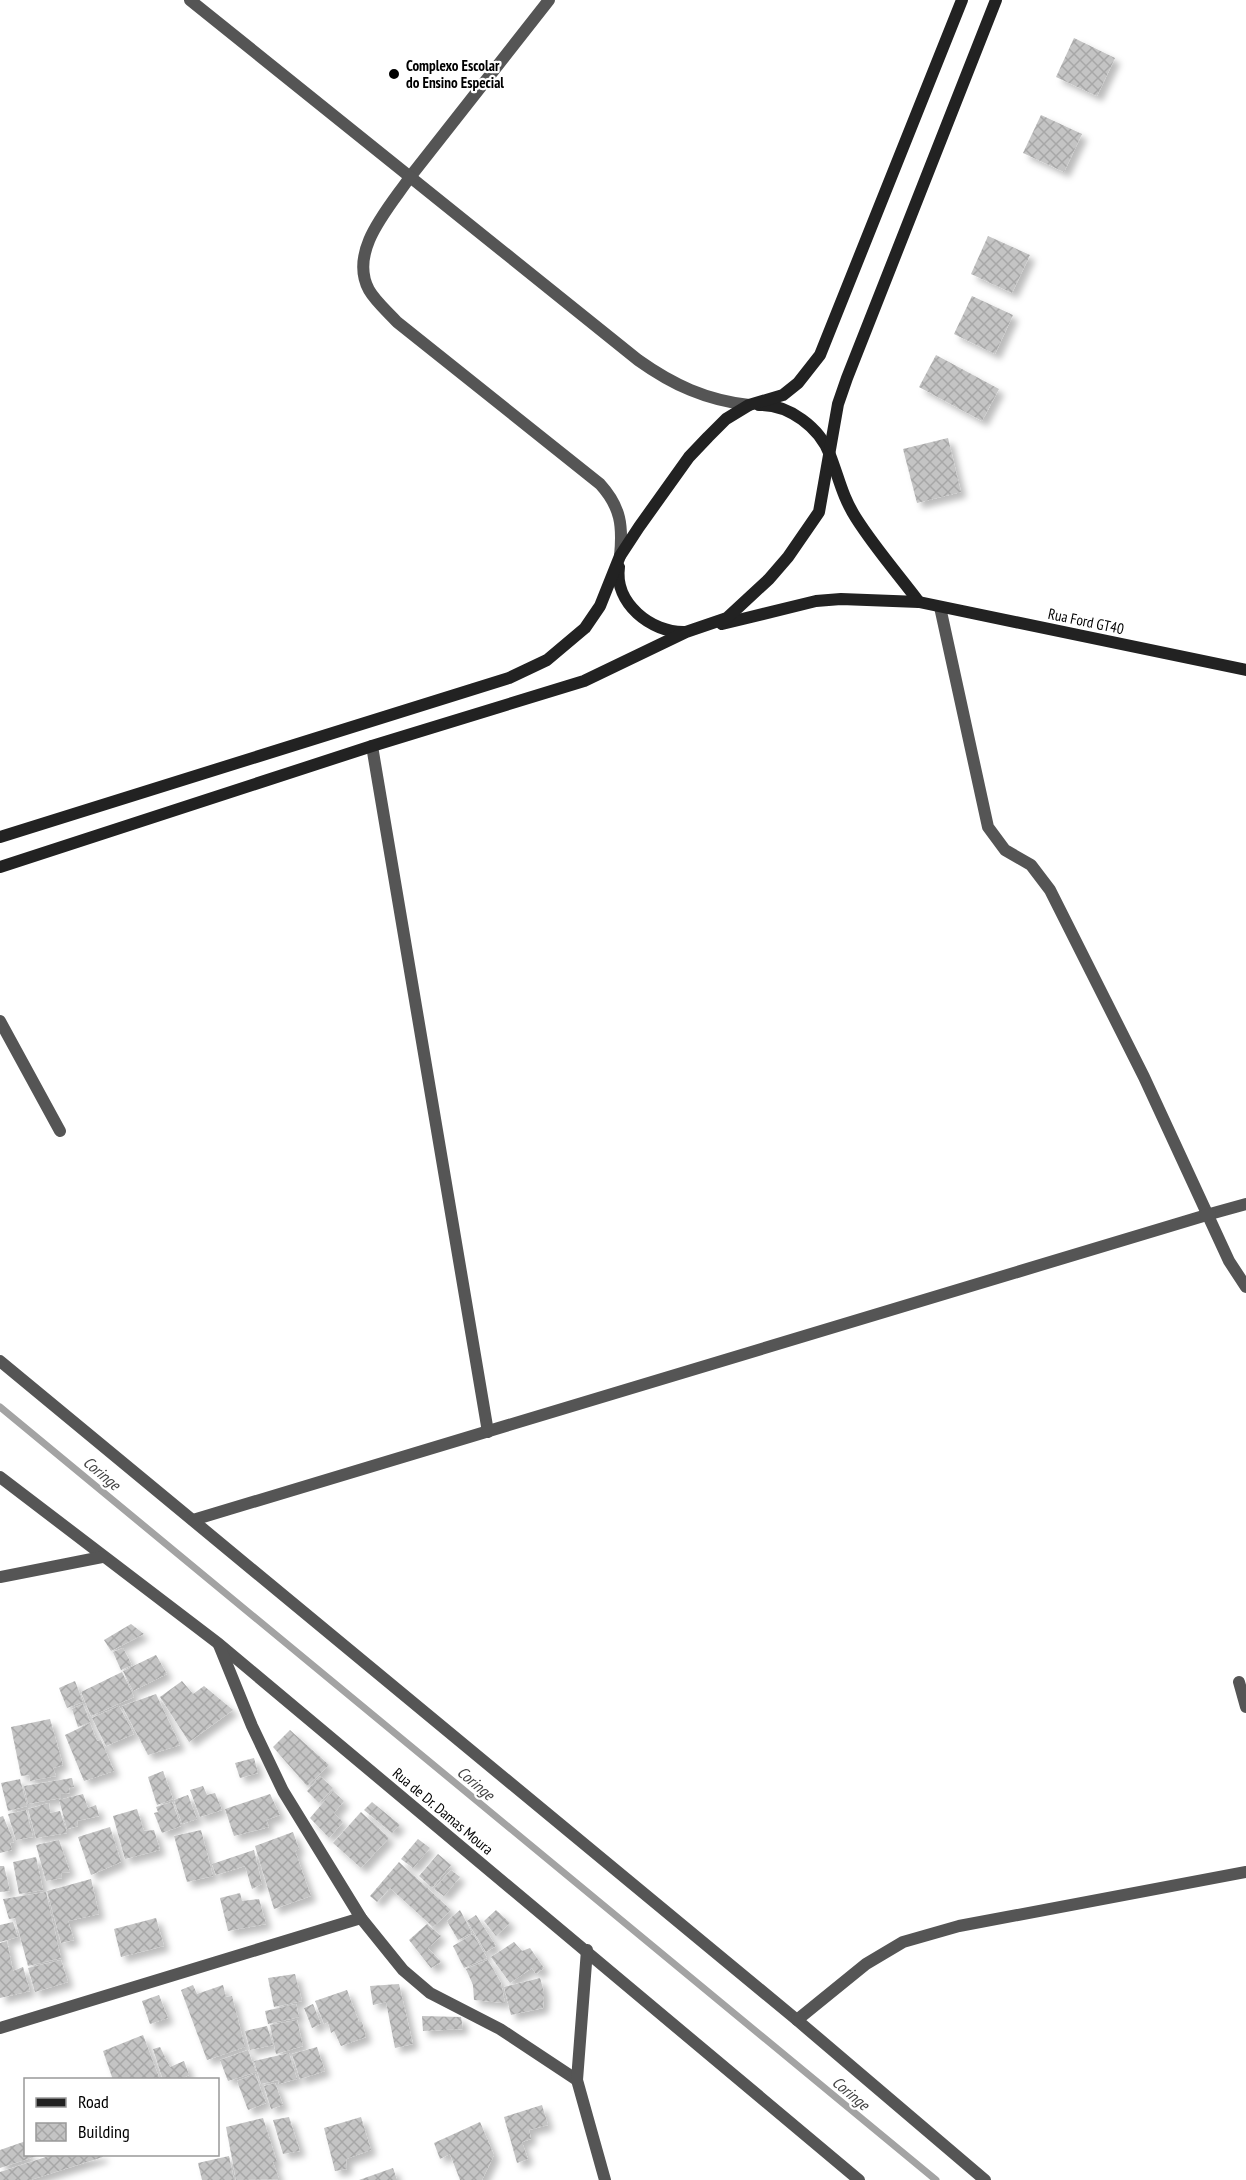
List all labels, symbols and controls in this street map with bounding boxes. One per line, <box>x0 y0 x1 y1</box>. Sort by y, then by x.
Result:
place label: Complexo Escolar do Ensino Especial <box>406 56 504 92</box>
marker: Complexo Escolar do Ensino Especial <box>387 67 401 81</box>
street label: Rua Ford GT40 <box>1046 604 1126 638</box>
water label: Coringe <box>79 1452 126 1495</box>
water label: Coringe <box>453 1762 500 1805</box>
street label: Rua de Dr. Damas Moura <box>389 1763 497 1859</box>
water label: Coringe <box>828 2072 875 2115</box>
legend <box>24 2078 219 2156</box>
text: Road <box>78 2090 109 2113</box>
text: Building <box>78 2120 130 2143</box>

